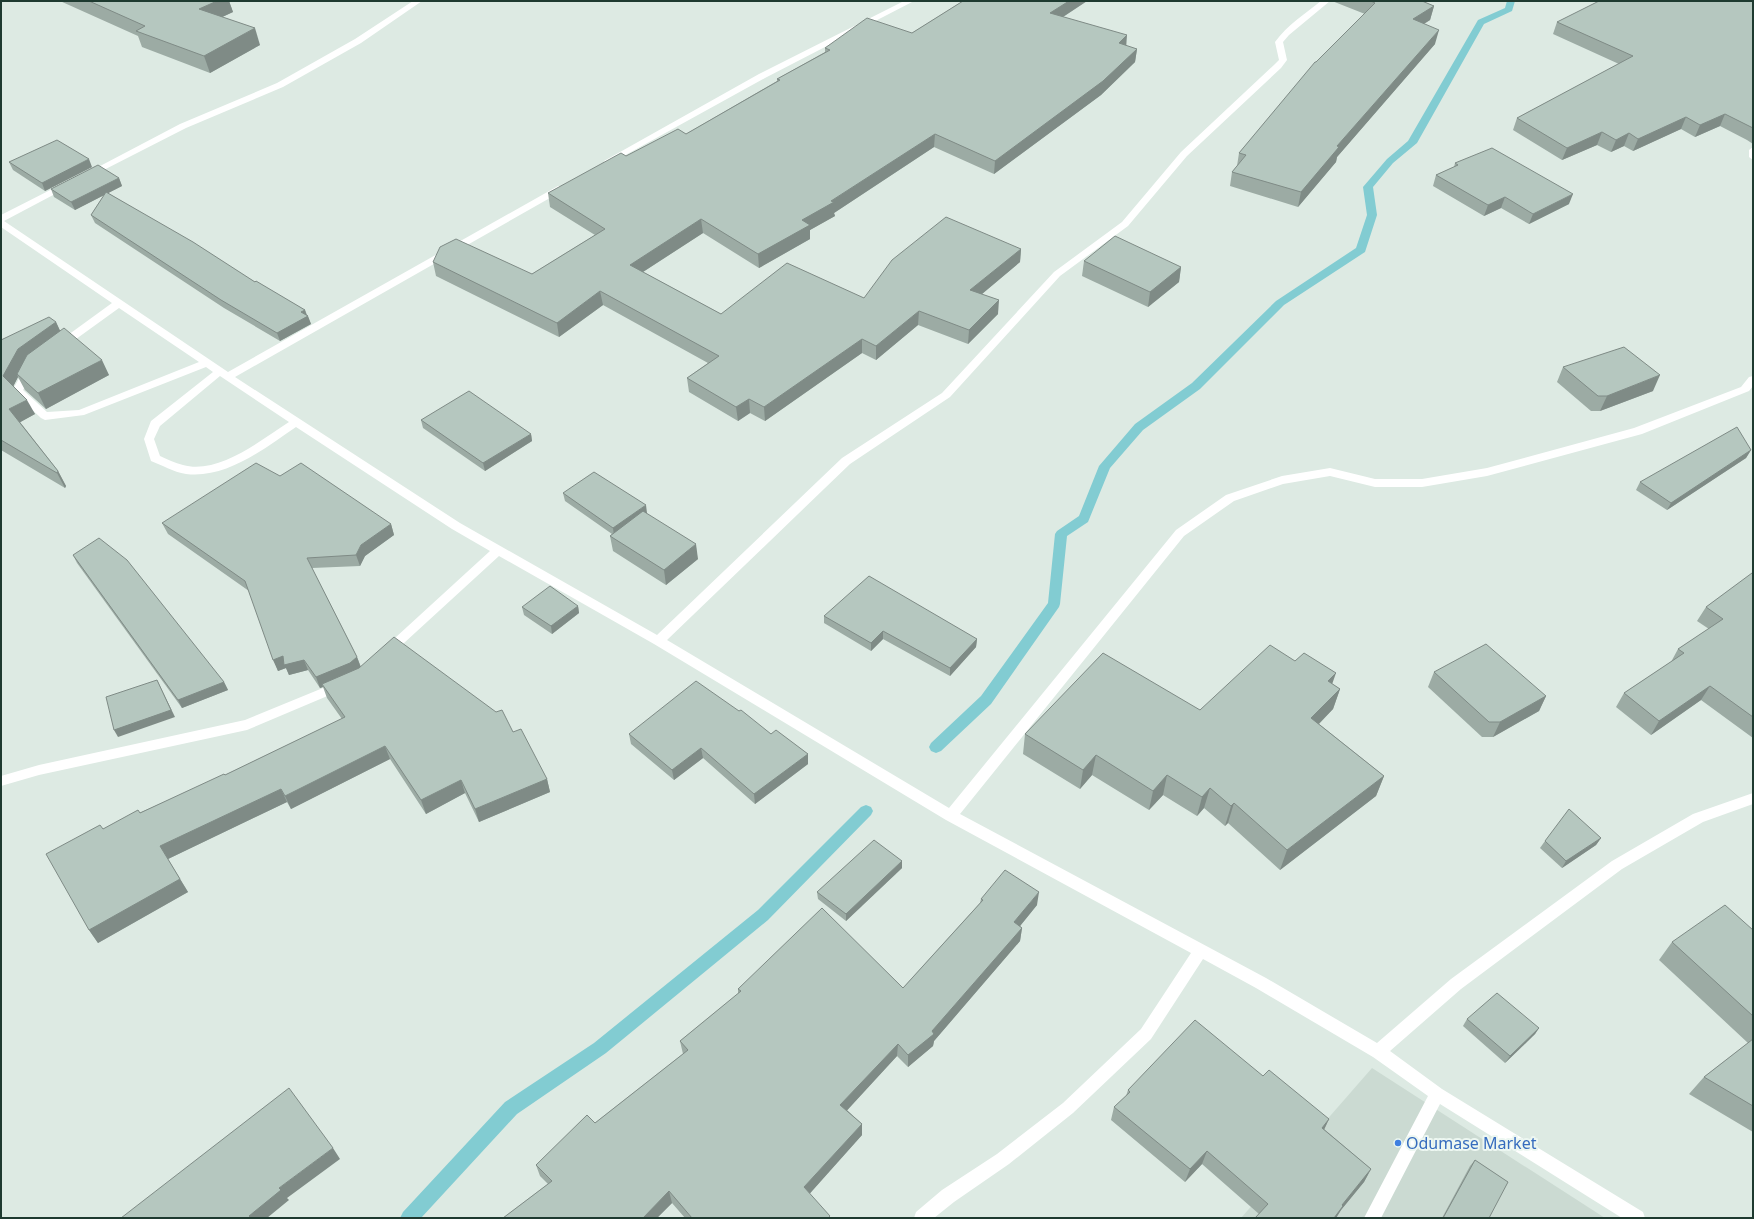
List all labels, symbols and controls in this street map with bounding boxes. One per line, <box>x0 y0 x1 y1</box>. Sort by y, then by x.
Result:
place label: Odumase Market <box>1406 1132 1537 1154</box>
marker: Odumase Market <box>1393 1138 1403 1148</box>

